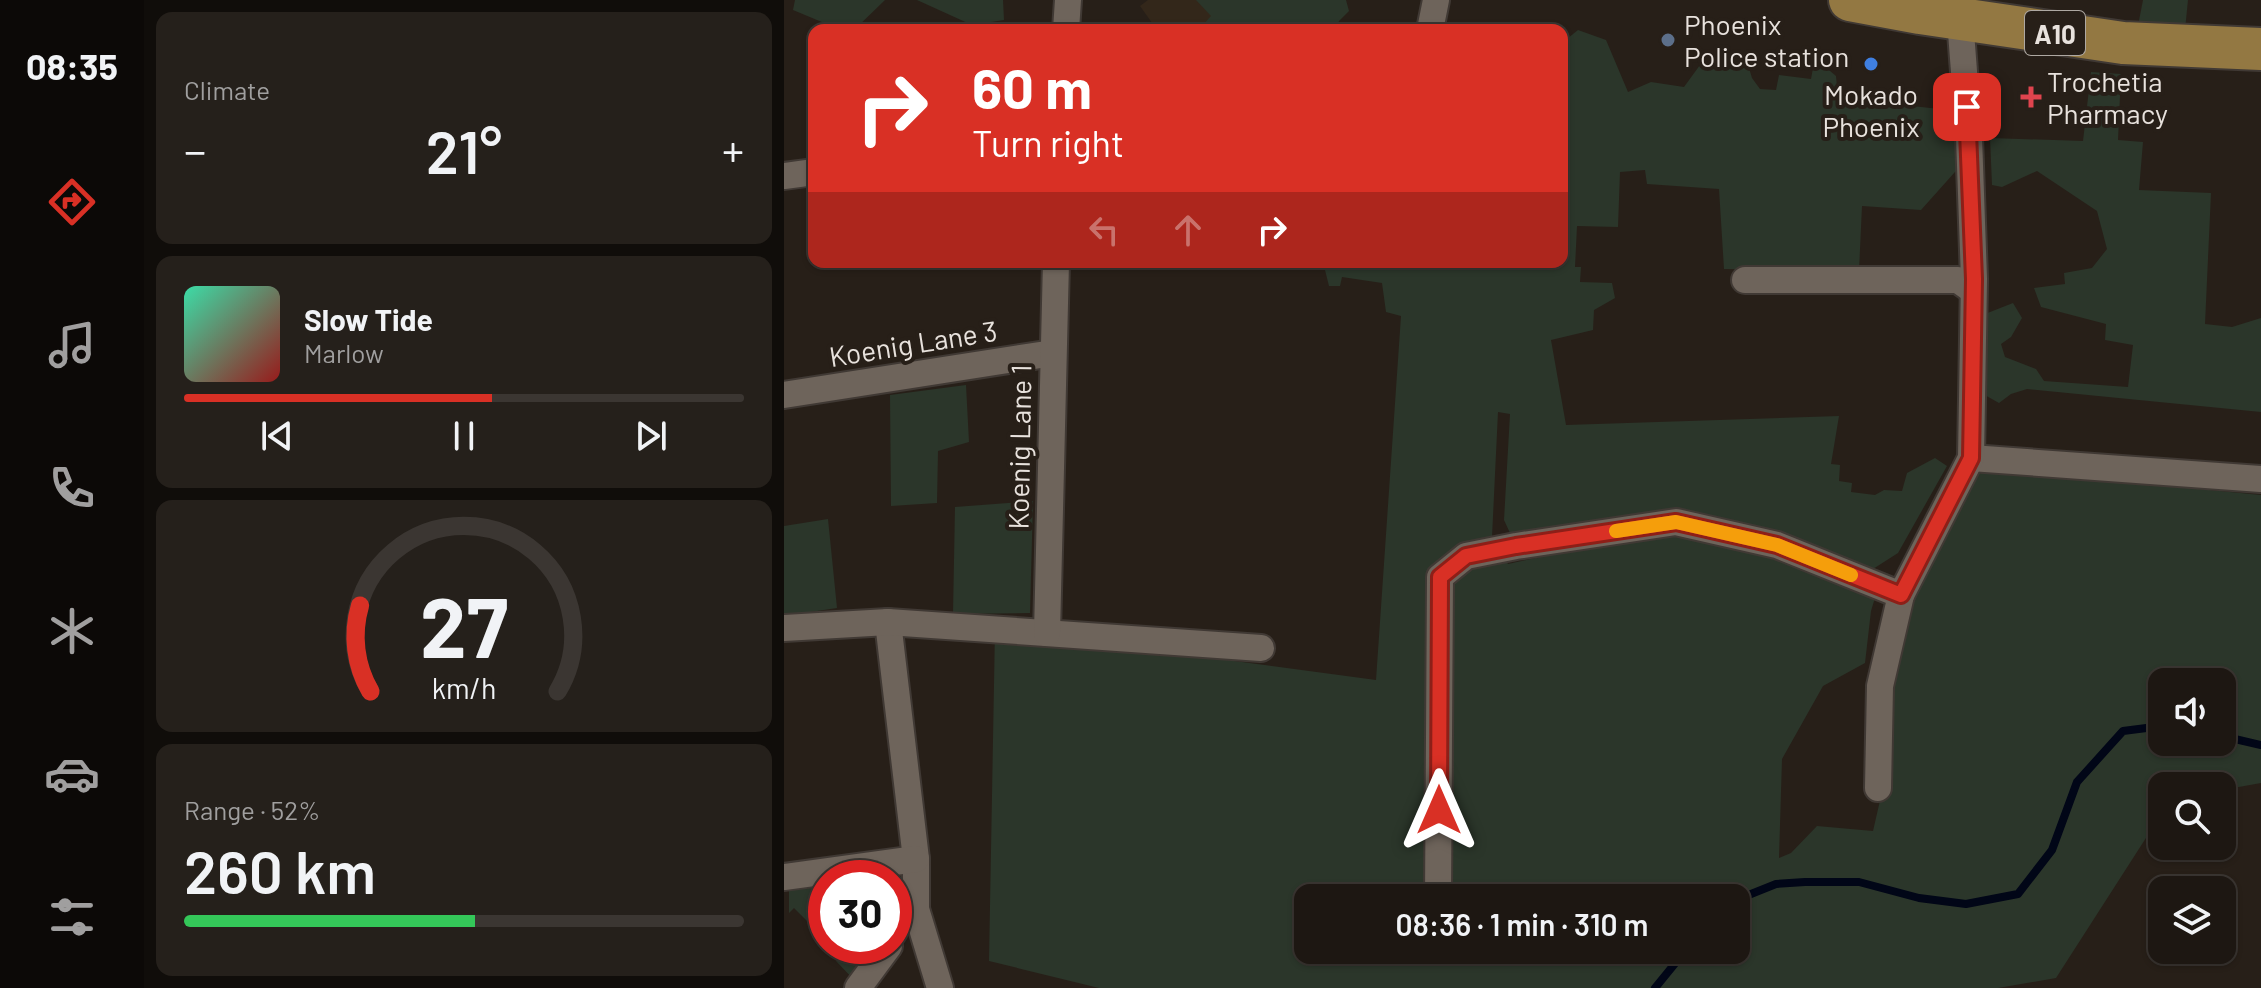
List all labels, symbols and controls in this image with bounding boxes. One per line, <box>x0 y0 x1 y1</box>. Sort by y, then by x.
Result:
place label: Phoenix Police station <box>1684 7 1849 73</box>
road number: A10 <box>2025 11 2085 55</box>
marker: Phoenix Police station <box>1659 31 1677 49</box>
text: 08:35 <box>26 44 118 87</box>
text: 60 m <box>972 53 1092 120</box>
marker: Mokado Phoenix <box>1862 55 1880 73</box>
icon: right <box>840 56 944 160</box>
place label: Trochetia Pharmacy <box>2047 64 2168 130</box>
pin <box>1933 73 2001 141</box>
text: Climate <box>184 74 270 105</box>
place label: Mokado Phoenix <box>1822 77 1920 143</box>
icon: arrive <box>1945 85 1989 129</box>
marker: Trochetia Pharmacy <box>2022 88 2040 106</box>
text: 21° <box>426 114 502 186</box>
text: Turn right <box>972 121 1124 164</box>
text: − <box>184 123 206 176</box>
text: + <box>722 123 744 176</box>
icon: directions <box>44 174 100 230</box>
icon: left <box>1082 208 1126 252</box>
icon: ahead <box>1166 208 1210 252</box>
icon: right <box>1250 208 1294 252</box>
text: Slow Tide <box>304 301 433 337</box>
street label: Koenig Lane 3 <box>827 313 999 373</box>
icon: music <box>44 317 100 373</box>
text: Marlow <box>304 337 384 368</box>
street label: Koenig Lane 1 <box>1001 364 1037 530</box>
icon: previous <box>255 414 299 458</box>
icon: pause <box>442 414 486 458</box>
icon: next <box>629 414 673 458</box>
icon: phone <box>44 460 100 516</box>
text: 27 <box>420 575 508 675</box>
icon: climate <box>44 603 100 659</box>
map controls <box>2148 668 2236 964</box>
button: sound <box>2148 668 2236 756</box>
text: km/h <box>432 670 496 705</box>
icon: car <box>44 746 100 802</box>
position arrow <box>1397 768 1481 852</box>
button: search <box>2148 772 2236 860</box>
text: Range · 52% <box>184 794 320 825</box>
text: 260 km <box>184 834 376 906</box>
speed limit sign: 30 <box>808 860 912 964</box>
button: layers <box>2148 876 2236 964</box>
icon: filters <box>44 889 100 945</box>
text: 08:36 · 1 min · 310 m <box>1396 906 1648 942</box>

